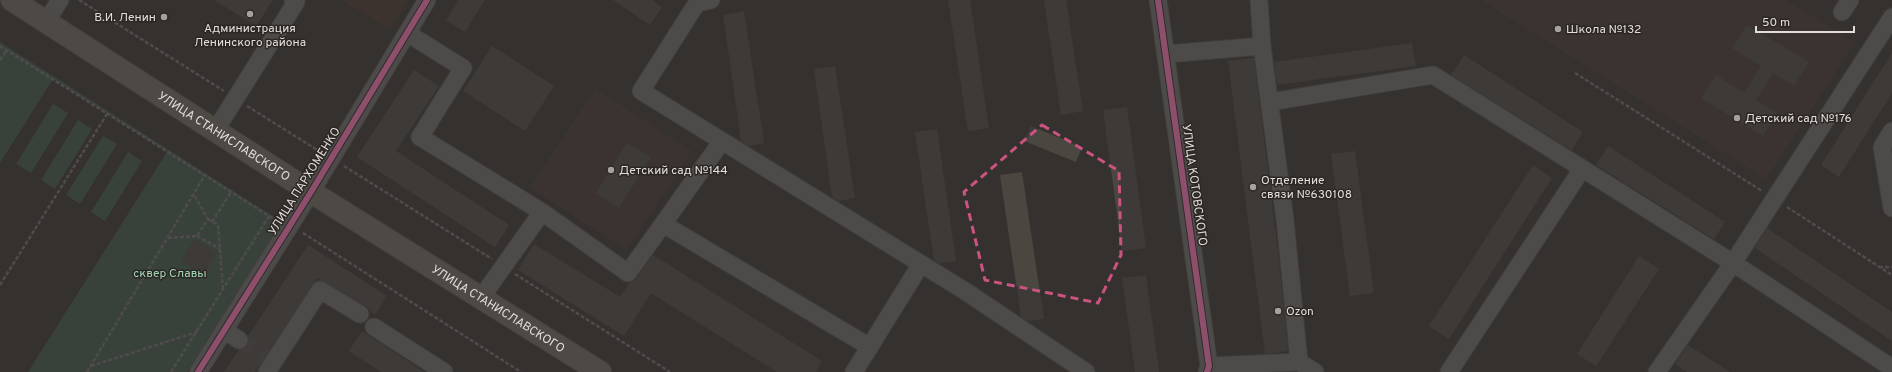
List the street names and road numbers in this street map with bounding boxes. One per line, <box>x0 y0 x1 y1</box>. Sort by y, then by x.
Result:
street label: УЛИЦА СТАНИСЛАВСКОГО <box>154 89 293 185</box>
street label: УЛИЦА КОТОВСКОГО <box>1178 123 1210 247</box>
street label: УЛИЦА ПАРХОМЕНКО <box>265 124 345 239</box>
street label: УЛИЦА СТАНИСЛАВСКОГО <box>428 262 567 357</box>

